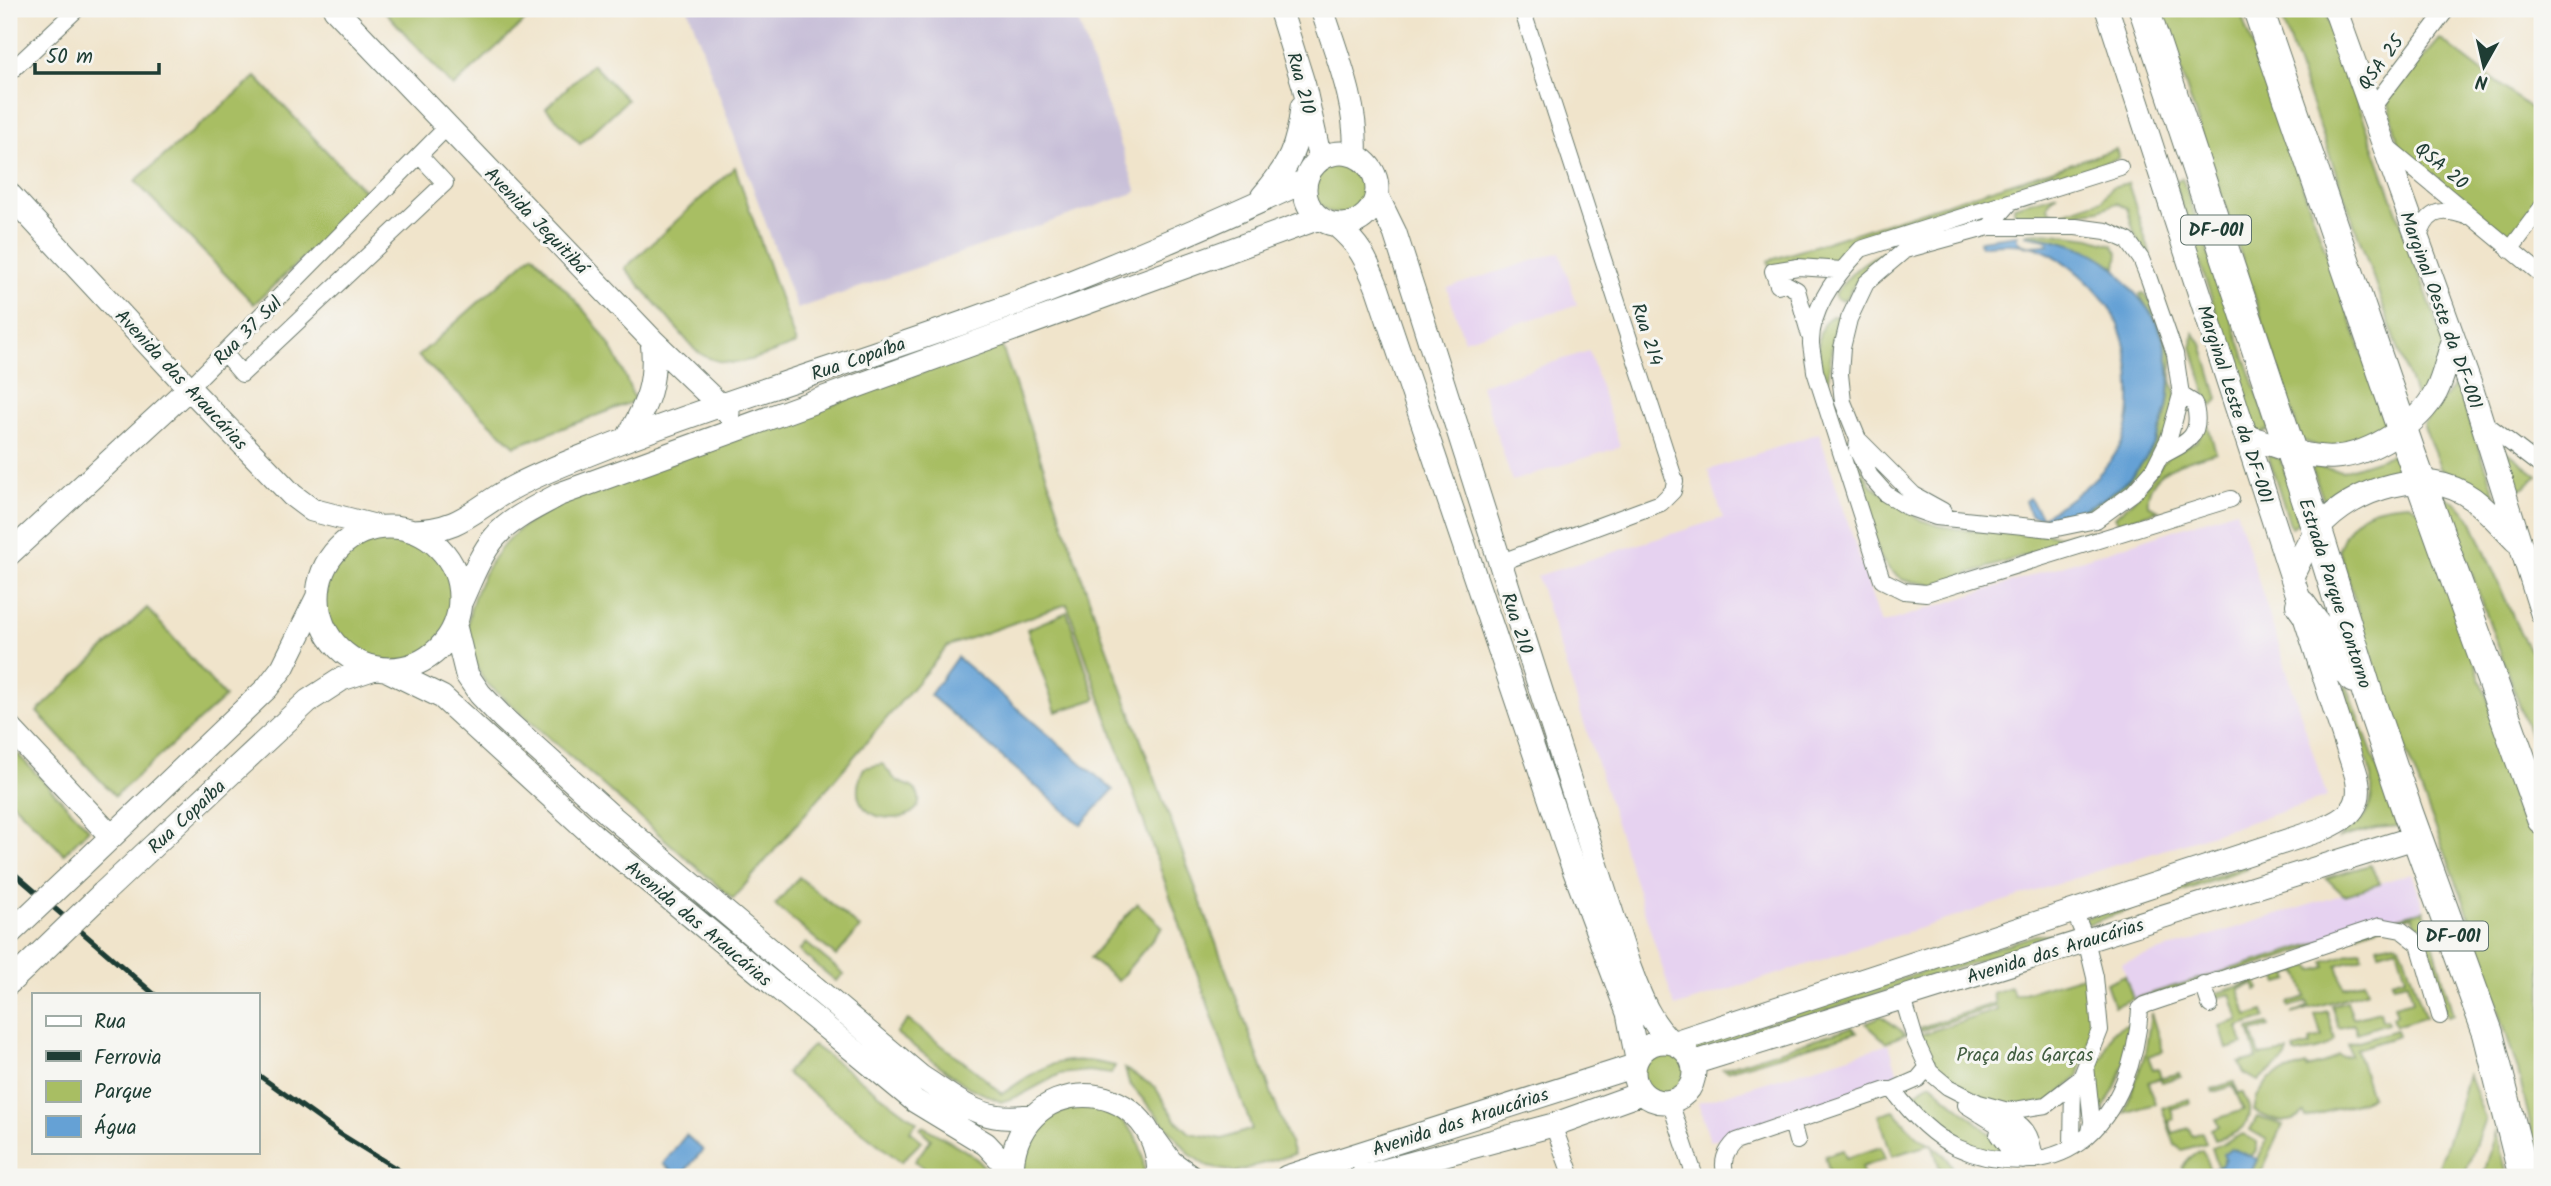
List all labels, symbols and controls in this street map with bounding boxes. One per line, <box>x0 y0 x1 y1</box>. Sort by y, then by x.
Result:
street label: QSA 25 <box>2351 28 2414 97</box>
scale bar <box>35 32 159 76</box>
north arrow <box>2450 32 2520 102</box>
text: 50 m <box>46 41 93 74</box>
street label: Rua 210 <box>1277 49 1323 118</box>
text: N <box>2474 65 2490 97</box>
street label: QSA 20 <box>2407 135 2474 198</box>
street label: Avenida Jequitibá <box>476 161 596 284</box>
street label: Marginal Oeste da DF-001 <box>2390 207 2490 414</box>
road number: DF-001 <box>2181 215 2251 244</box>
street label: Rua 37 Sul <box>207 290 290 373</box>
street label: Rua 214 <box>1622 299 1670 370</box>
street label: Marginal Leste da DF-001 <box>2188 301 2280 508</box>
street label: Avenida das Araucárias <box>107 303 254 458</box>
street label: Rua Copaíba <box>807 330 910 390</box>
street label: Estrada Parque Contorno <box>2289 494 2379 693</box>
street label: Rua 210 <box>1492 589 1540 658</box>
street label: Rua Copaíba <box>141 773 233 862</box>
street label: Avenida das Araucárias <box>618 854 778 995</box>
street label: Avenida das Araucárias <box>1963 911 2148 993</box>
road number: DF-001 <box>2418 922 2488 951</box>
legend <box>32 993 259 1154</box>
text: Rua <box>94 1006 126 1039</box>
park label: Praça das Garças <box>1957 1041 2093 1071</box>
text: Ferrovia <box>94 1042 162 1075</box>
text: Parque <box>94 1076 152 1109</box>
street label: Avenida das Araucárias <box>1368 1080 1553 1166</box>
text: Água <box>94 1112 137 1145</box>

